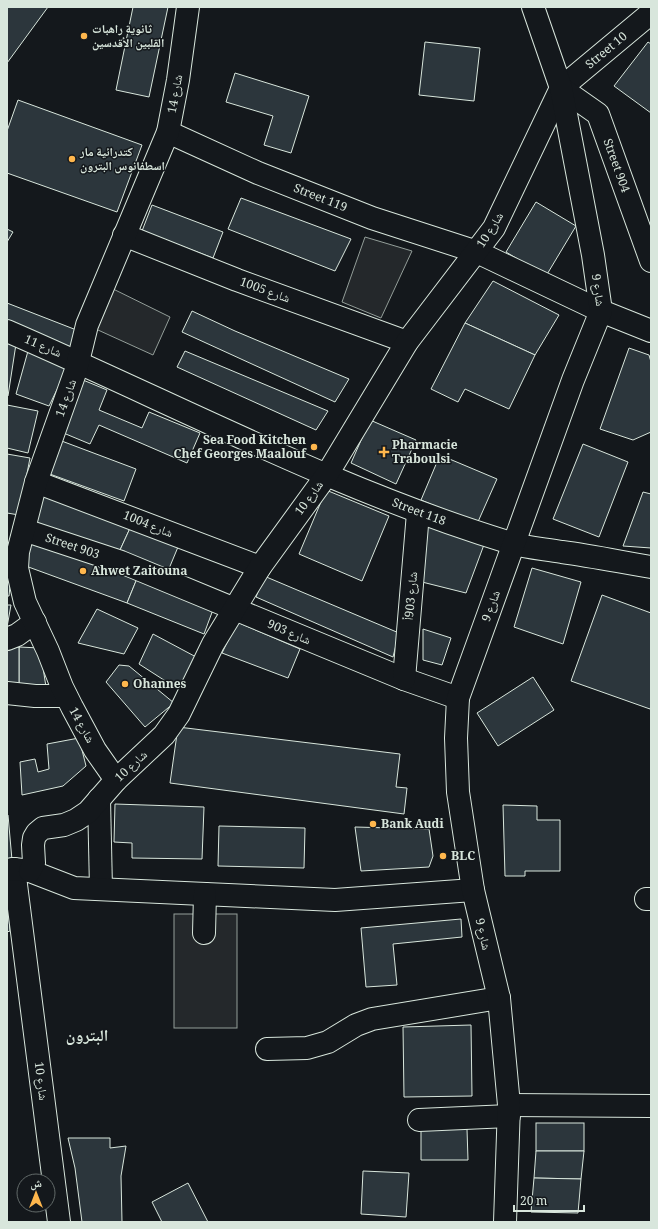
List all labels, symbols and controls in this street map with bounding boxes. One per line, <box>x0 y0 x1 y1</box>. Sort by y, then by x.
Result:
place label: ثانوية راهبات القلبين الأقدسين <box>92 20 164 55</box>
street label: Street 10 <box>581 27 633 75</box>
marker: ثانوية راهبات القلبين الأقدسين <box>79 31 89 41</box>
street label: شارع 14 <box>163 73 190 115</box>
street label: Street 904 <box>596 136 635 196</box>
place label: كتدرائية مار اسطفانوس البترون <box>79 143 165 178</box>
marker: كتدرائية مار اسطفانوس البترون <box>67 154 77 164</box>
street label: Street 119 <box>290 179 350 219</box>
street label: شارع 10 <box>472 209 511 253</box>
street label: شارع 1005 <box>236 273 293 310</box>
street label: شارع 9 <box>584 273 609 308</box>
street label: شارع 11 <box>20 330 65 365</box>
street label: شارع 14 <box>51 377 84 420</box>
place label: Sea Food Kitchen Chef Georges Maalouf <box>174 431 307 466</box>
place label: Pharmacie Traboulsi <box>392 436 458 471</box>
marker: Sea Food Kitchen Chef Georges Maalouf <box>309 442 319 452</box>
marker: Pharmacie Traboulsi <box>379 447 389 457</box>
street label: شارع 10 <box>290 477 330 521</box>
street label: Street 118 <box>388 493 449 533</box>
street label: شارع 1004 <box>119 506 176 545</box>
street label: Street 903 <box>42 529 102 566</box>
place label: Ahwet Zaitouna <box>91 562 188 583</box>
marker: Ahwet Zaitouna <box>78 566 88 576</box>
street label: شارع 903أ <box>400 571 425 622</box>
street label: شارع 9 <box>477 588 508 625</box>
street label: شارع 903 <box>263 615 314 652</box>
place label: Ohannes <box>133 675 187 696</box>
marker: Ohannes <box>120 679 130 689</box>
street label: شارع 14 <box>62 704 99 748</box>
street label: شارع 10 <box>111 746 153 788</box>
place label: Bank Audi <box>381 815 444 836</box>
marker: Bank Audi <box>368 819 378 829</box>
place label: BLC <box>451 847 475 868</box>
marker: BLC <box>438 851 448 861</box>
street label: شارع 9 <box>468 916 495 952</box>
district label: البترون <box>66 1024 108 1051</box>
street label: شارع 10 <box>27 1061 52 1102</box>
north arrow <box>16 1173 56 1213</box>
text: ش <box>30 1175 42 1194</box>
scale bar <box>514 1187 584 1213</box>
text: 20 m <box>520 1192 547 1213</box>

